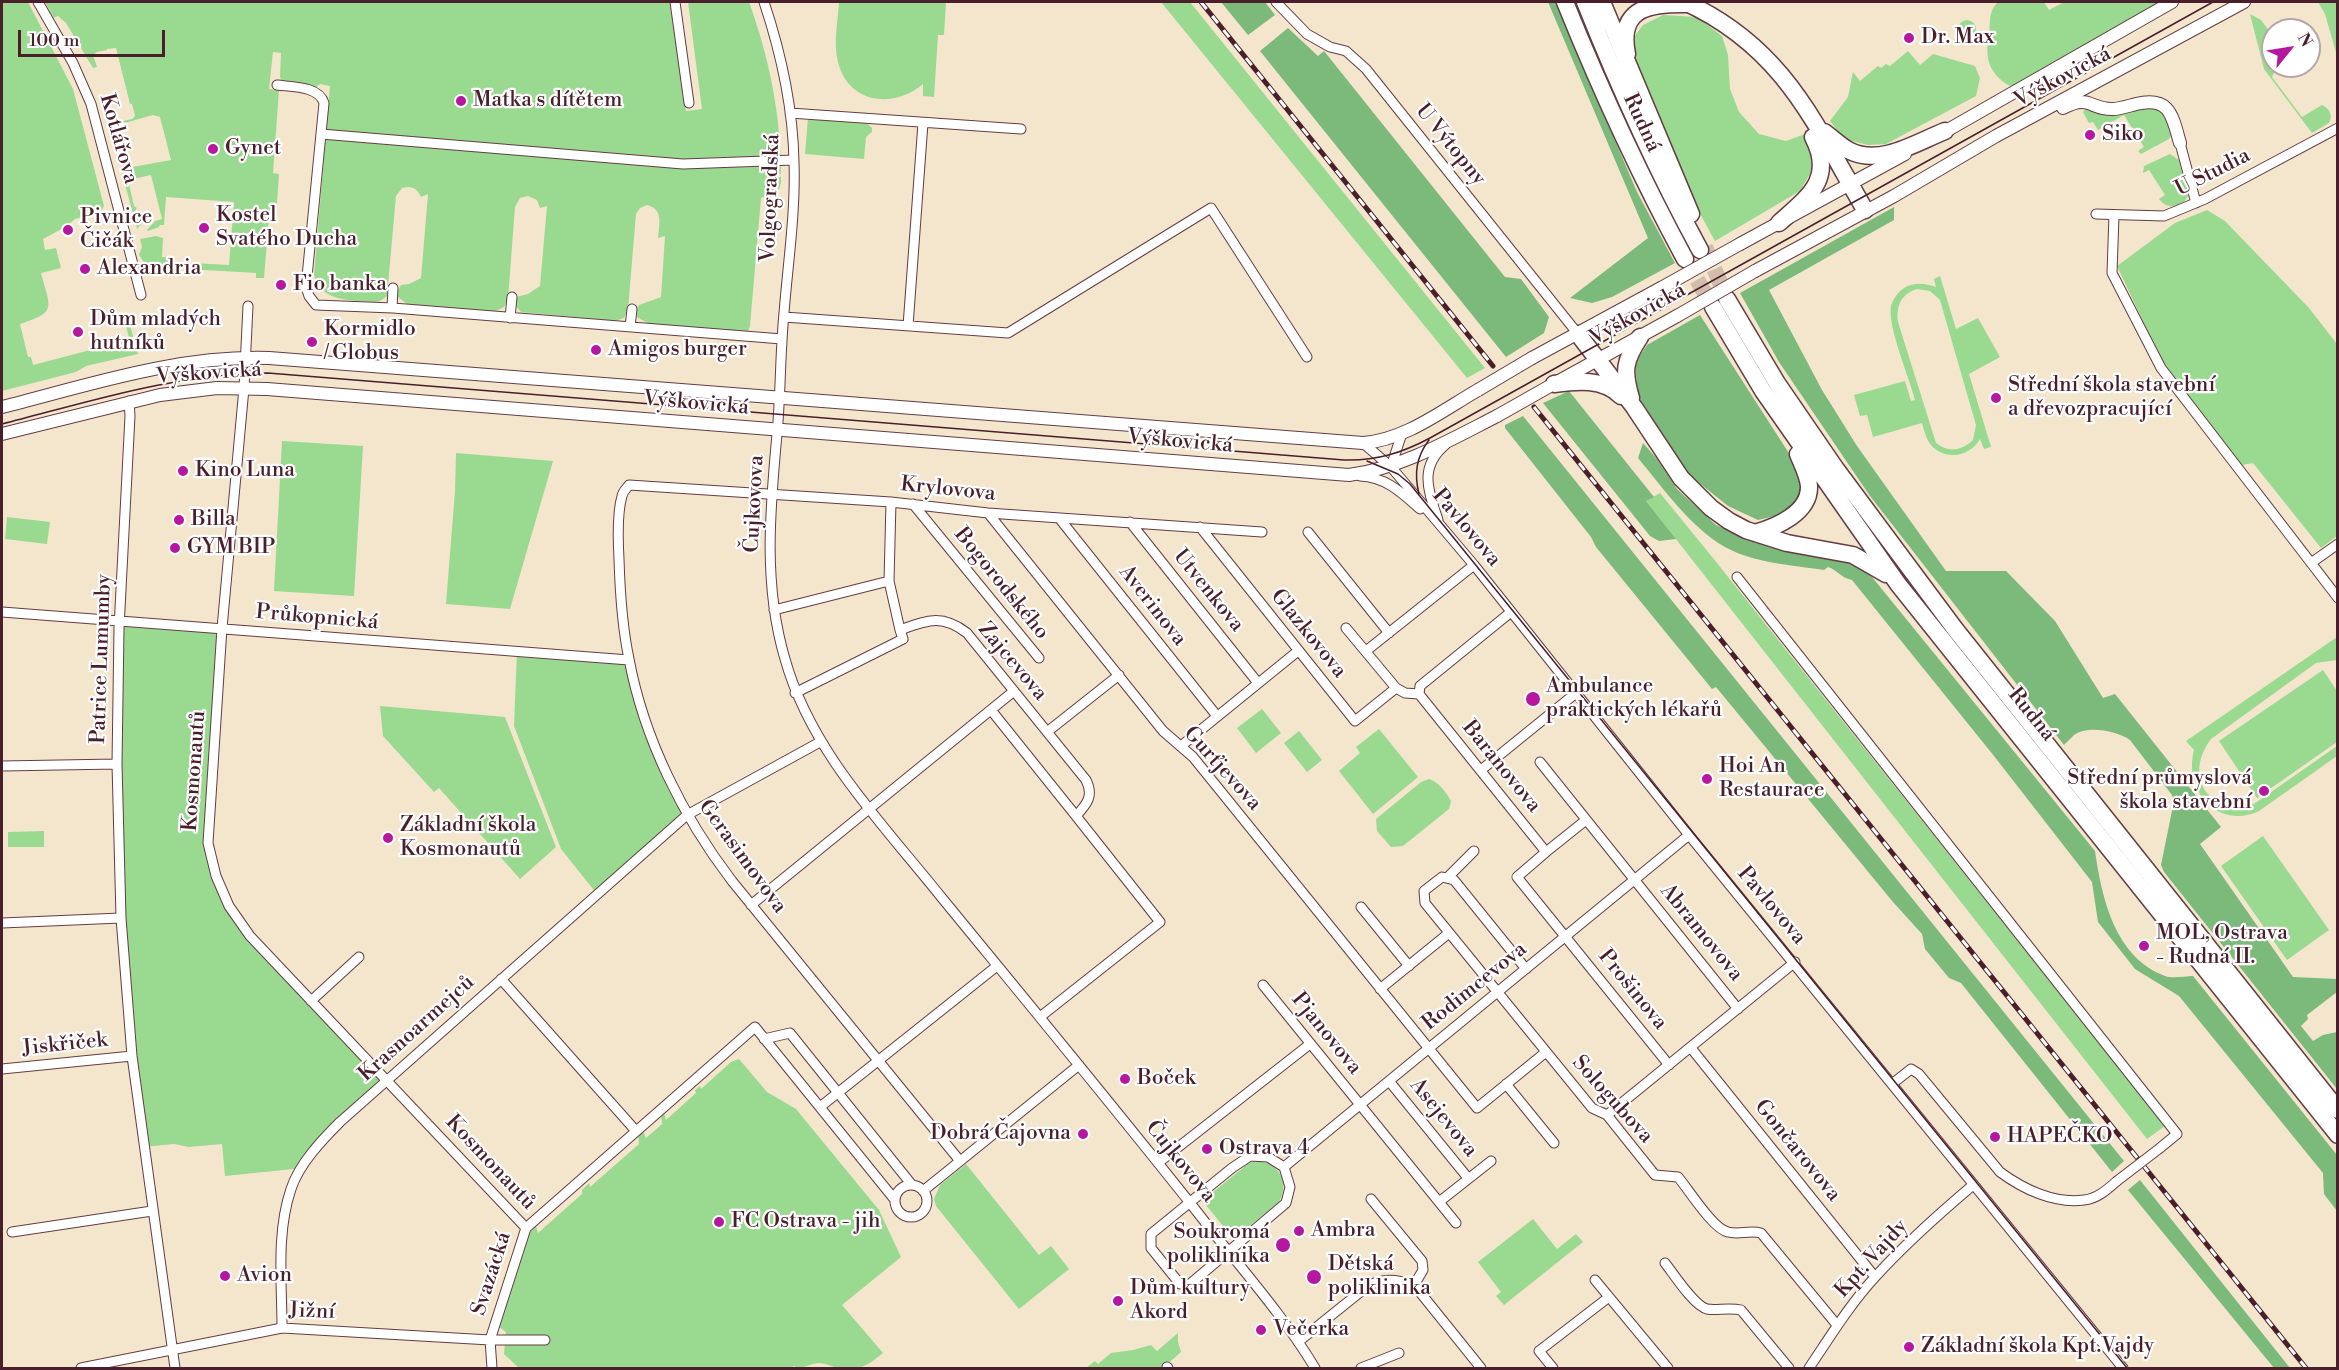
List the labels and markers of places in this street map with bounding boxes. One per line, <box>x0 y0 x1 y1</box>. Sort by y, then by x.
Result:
place label: Dr. Max <box>1921 25 1994 51</box>
marker: Dr. Max <box>1902 31 1916 45</box>
place label: Matka s dítětem <box>473 88 622 114</box>
marker: Matka s dítětem <box>454 94 468 108</box>
place label: Siko <box>2102 122 2143 148</box>
marker: Siko <box>2083 128 2097 142</box>
place label: Gynet <box>225 136 281 162</box>
marker: Gynet <box>206 142 220 156</box>
place label: Kostel Svatého Ducha <box>216 203 357 253</box>
place label: Pivnice Čičák <box>80 205 152 255</box>
marker: Kostel Svatého Ducha <box>197 221 211 235</box>
marker: Pivnice Čičák <box>61 223 75 237</box>
place label: Alexandria <box>97 256 201 282</box>
marker: Alexandria <box>78 262 92 276</box>
place label: Fio banka <box>293 272 387 298</box>
marker: Fio banka <box>274 278 288 292</box>
place label: Dům mladých hutníků <box>90 307 221 357</box>
place label: Kormidlo / Globus <box>324 317 416 367</box>
marker: Dům mladých hutníků <box>71 325 85 339</box>
marker: Kormidlo / Globus <box>305 335 319 349</box>
place label: Amigos burger <box>608 337 747 363</box>
marker: Amigos burger <box>589 343 603 357</box>
place label: Střední škola stavební a dřevozpracující <box>2008 373 2215 423</box>
marker: Střední škola stavební a dřevozpracující <box>1989 391 2003 405</box>
place label: Kino Luna <box>195 458 295 484</box>
marker: Kino Luna <box>176 464 190 478</box>
place label: Billa <box>191 507 236 533</box>
marker: Billa <box>172 513 186 527</box>
place label: GYM BIP <box>187 535 275 561</box>
marker: GYM BIP <box>168 541 182 555</box>
place label: Ambulance praktických lékařů <box>1546 674 1722 724</box>
marker: Ambulance praktických lékařů <box>1524 690 1542 708</box>
place label: Hoi An Restaurace <box>1719 754 1825 804</box>
place label: Střední průmyslová škola stavební <box>2067 766 2252 816</box>
marker: Hoi An Restaurace <box>1700 772 1714 786</box>
marker: Střední průmyslová škola stavební <box>2257 784 2271 798</box>
place label: Základní škola Kosmonautů <box>400 813 536 863</box>
marker: Základní škola Kosmonautů <box>381 831 395 845</box>
place label: MOL, Ostrava - Rudná II. <box>2156 921 2288 971</box>
marker: MOL, Ostrava - Rudná II. <box>2137 939 2151 953</box>
place label: Boček <box>1137 1066 1196 1092</box>
marker: Boček <box>1118 1072 1132 1086</box>
place label: Dobrá Čajovna <box>930 1121 1071 1147</box>
place label: HAPEČKO <box>2007 1124 2113 1150</box>
marker: Dobrá Čajovna <box>1076 1127 1090 1141</box>
marker: HAPEČKO <box>1988 1130 2002 1144</box>
place label: Ostrava 4 <box>1219 1136 1309 1162</box>
marker: Ostrava 4 <box>1200 1142 1214 1156</box>
place label: FC Ostrava - jih <box>731 1209 881 1235</box>
marker: FC Ostrava - jih <box>712 1215 726 1229</box>
place label: Ambra <box>1311 1218 1375 1244</box>
place label: Soukromá poliklinika <box>1167 1220 1270 1270</box>
marker: Ambra <box>1292 1224 1306 1238</box>
marker: Soukromá poliklinika <box>1274 1236 1292 1254</box>
place label: Dětská poliklinika <box>1328 1252 1431 1302</box>
place label: Avion <box>237 1263 292 1289</box>
marker: Dětská poliklinika <box>1305 1268 1323 1286</box>
marker: Avion <box>218 1269 232 1283</box>
place label: Dům kultury Akord <box>1130 1276 1250 1326</box>
marker: Dům kultury Akord <box>1111 1294 1125 1308</box>
place label: Večerka <box>1273 1317 1349 1343</box>
marker: Večerka <box>1254 1323 1268 1337</box>
place label: Základní škola Kpt.Vajdy <box>1921 1334 2154 1360</box>
marker: Základní škola Kpt.Vajdy <box>1902 1340 1916 1354</box>

